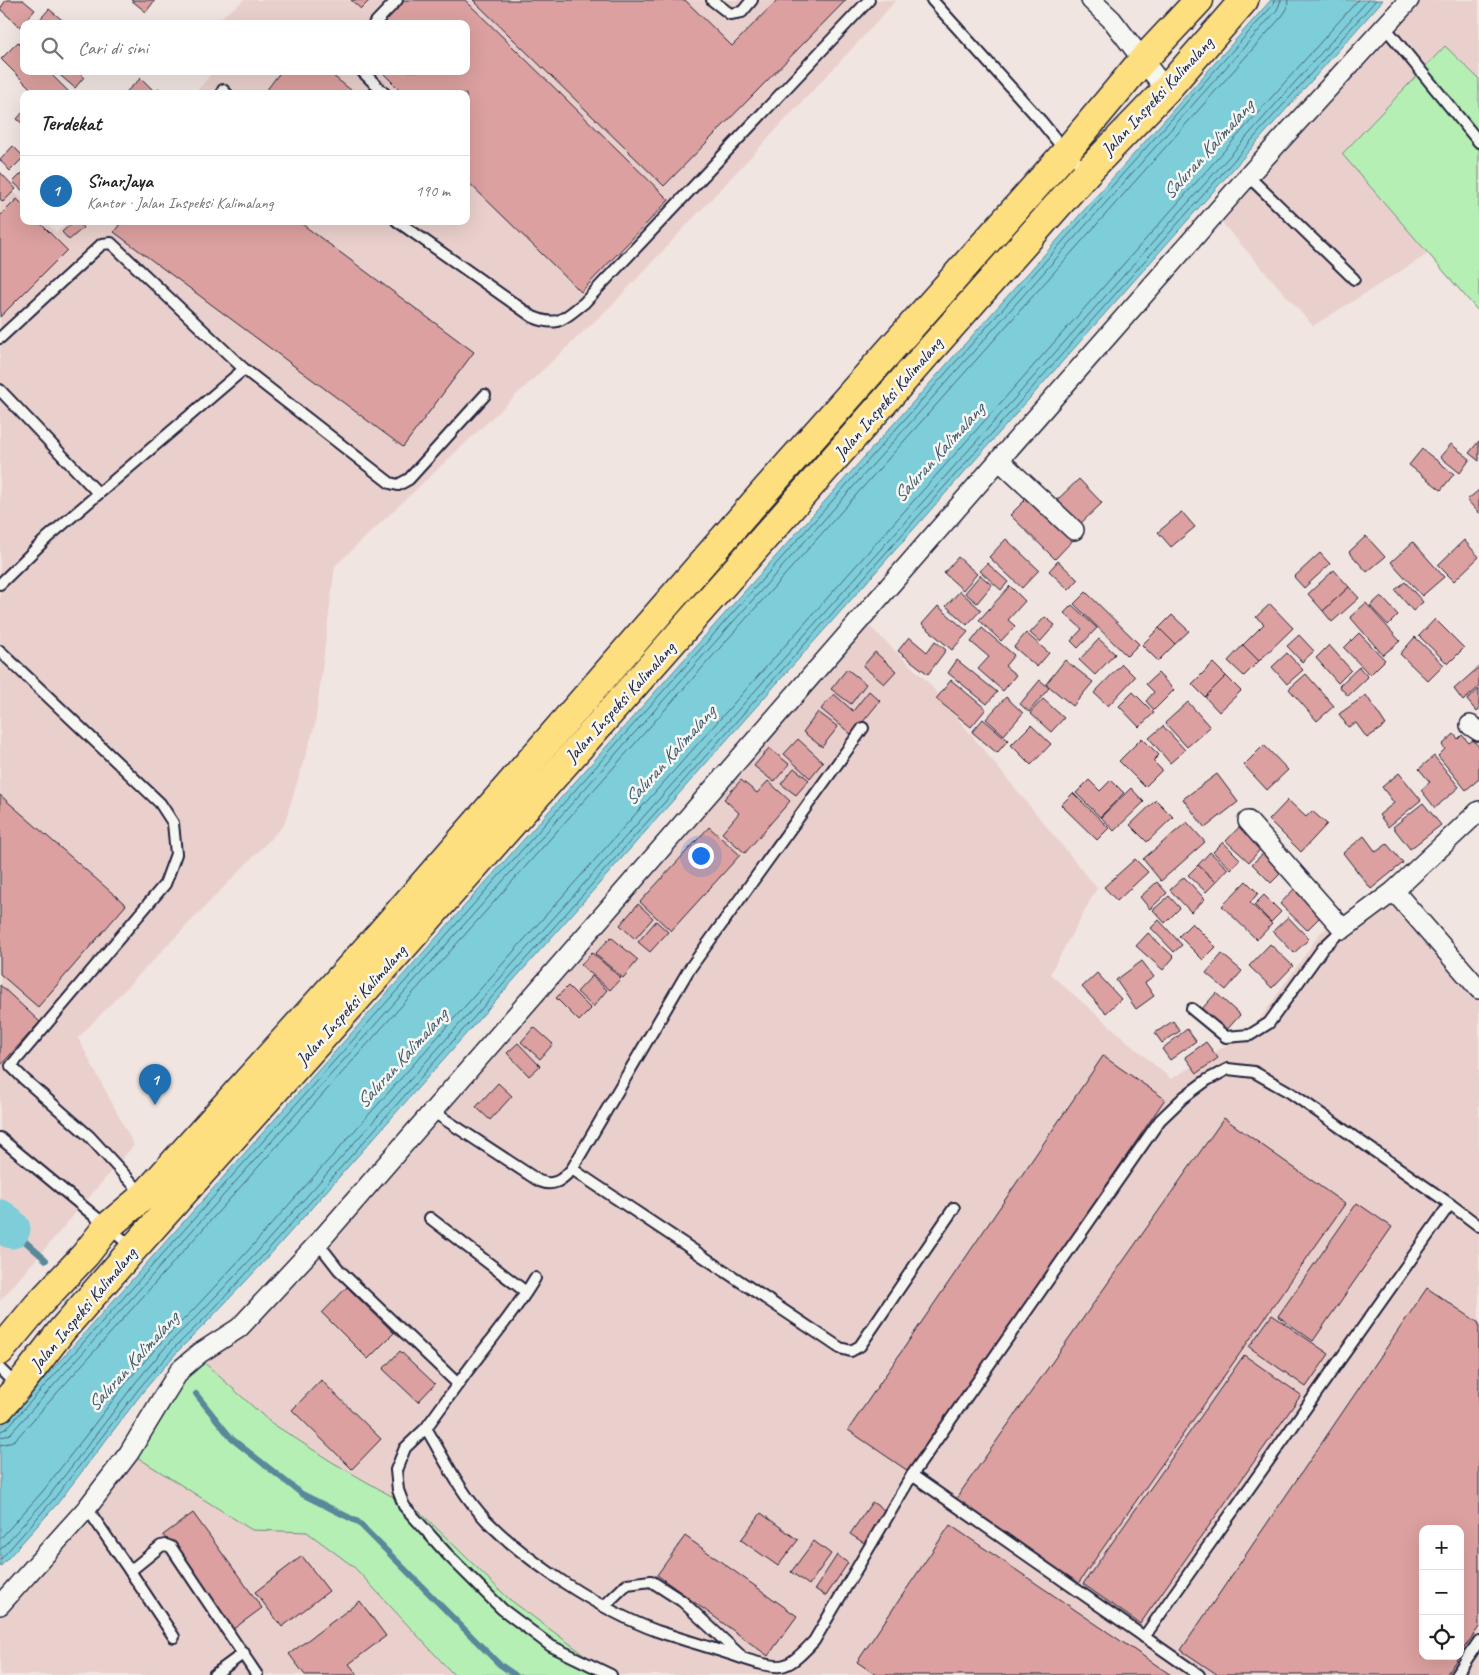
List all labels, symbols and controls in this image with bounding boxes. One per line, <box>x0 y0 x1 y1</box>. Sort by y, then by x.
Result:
search box <box>20 20 470 75</box>
street label: Jalan Inspeksi Kalimalang <box>1096 31 1219 161</box>
icon: search <box>38 34 66 62</box>
text: Cari di sini <box>78 36 148 60</box>
water label: Saluran Kalimalang <box>1157 93 1261 204</box>
text: Terdekat <box>40 110 101 136</box>
text: SinarJaya <box>87 169 153 193</box>
text: 1 <box>52 181 60 201</box>
text: 190 m <box>416 181 450 201</box>
text: Kantor · Jalan Inspeksi Kalimalang <box>87 193 273 213</box>
street label: Jalan Inspeksi Kalimalang <box>828 331 948 464</box>
water label: Saluran Kalimalang <box>888 396 992 507</box>
street label: Jalan Inspeksi Kalimalang <box>559 636 681 768</box>
water label: Saluran Kalimalang <box>619 699 723 810</box>
your location <box>688 843 714 869</box>
street label: Jalan Inspeksi Kalimalang <box>290 939 412 1071</box>
water label: Saluran Kalimalang <box>351 1002 455 1113</box>
pin: 1 <box>139 1064 171 1105</box>
street label: Jalan Inspeksi Kalimalang <box>24 1241 142 1376</box>
water label: Saluran Kalimalang <box>82 1305 186 1416</box>
map controls <box>1419 1525 1464 1660</box>
button: + <box>1419 1525 1464 1570</box>
button: − <box>1419 1570 1464 1615</box>
button: locate <box>1419 1615 1464 1660</box>

